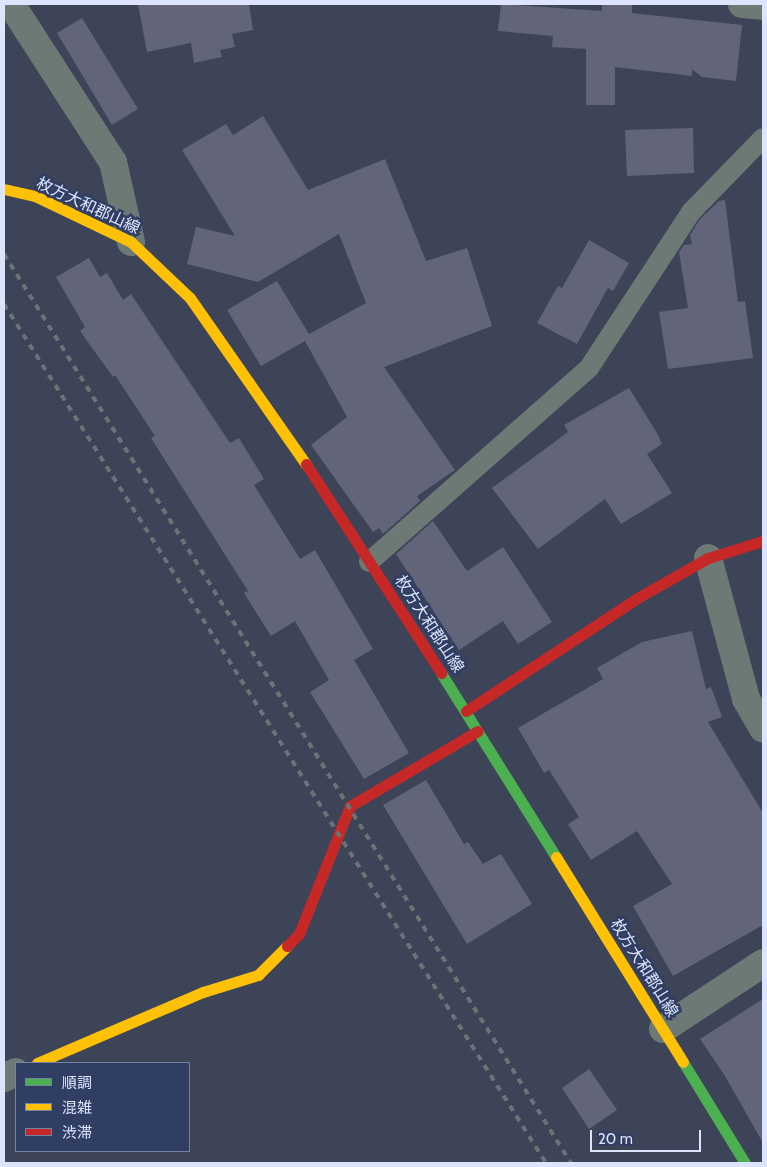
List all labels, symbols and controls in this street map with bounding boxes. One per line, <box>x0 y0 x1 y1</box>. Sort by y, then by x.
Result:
street label: 枚方大和郡山線 <box>33 174 143 238</box>
street label: 枚方大和郡山線 <box>390 572 468 676</box>
street label: 枚方大和郡山線 <box>606 915 682 1021</box>
legend <box>15 1062 190 1152</box>
text: 順調 <box>62 1074 92 1092</box>
text: 混雑 <box>62 1099 92 1117</box>
scale bar <box>592 1120 703 1152</box>
text: 渋滞 <box>62 1124 92 1142</box>
text: 20 m <box>598 1130 633 1148</box>

